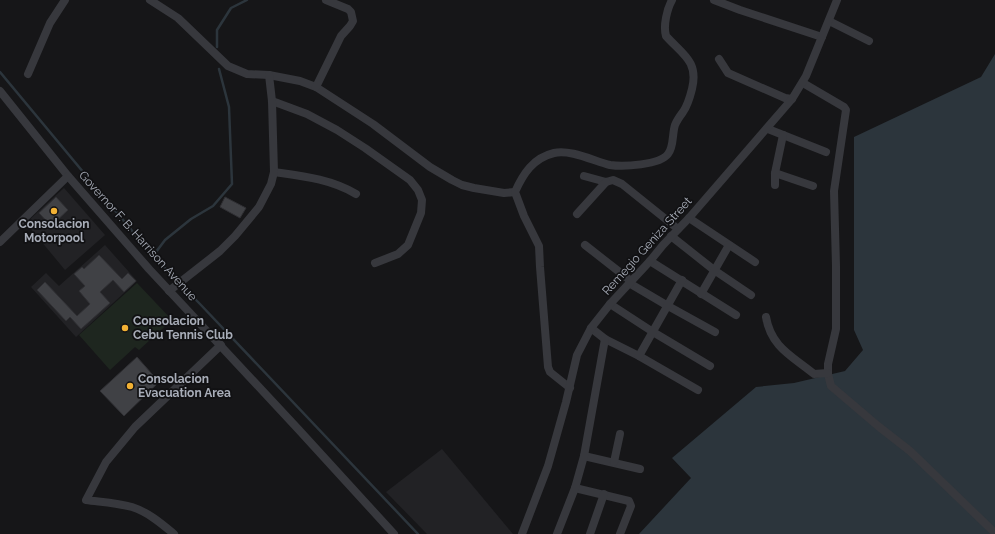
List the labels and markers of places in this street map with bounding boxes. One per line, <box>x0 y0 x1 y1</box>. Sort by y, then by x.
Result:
marker: Consolacion Motorpool <box>49 206 59 216</box>
place label: Consolacion Motorpool <box>19 217 89 245</box>
place label: Consolacion Cebu Tennis Club <box>133 314 233 342</box>
marker: Consolacion Cebu Tennis Club <box>120 323 130 333</box>
place label: Consolacion Evacuation Area <box>138 372 231 400</box>
marker: Consolacion Evacuation Area <box>125 381 135 391</box>

